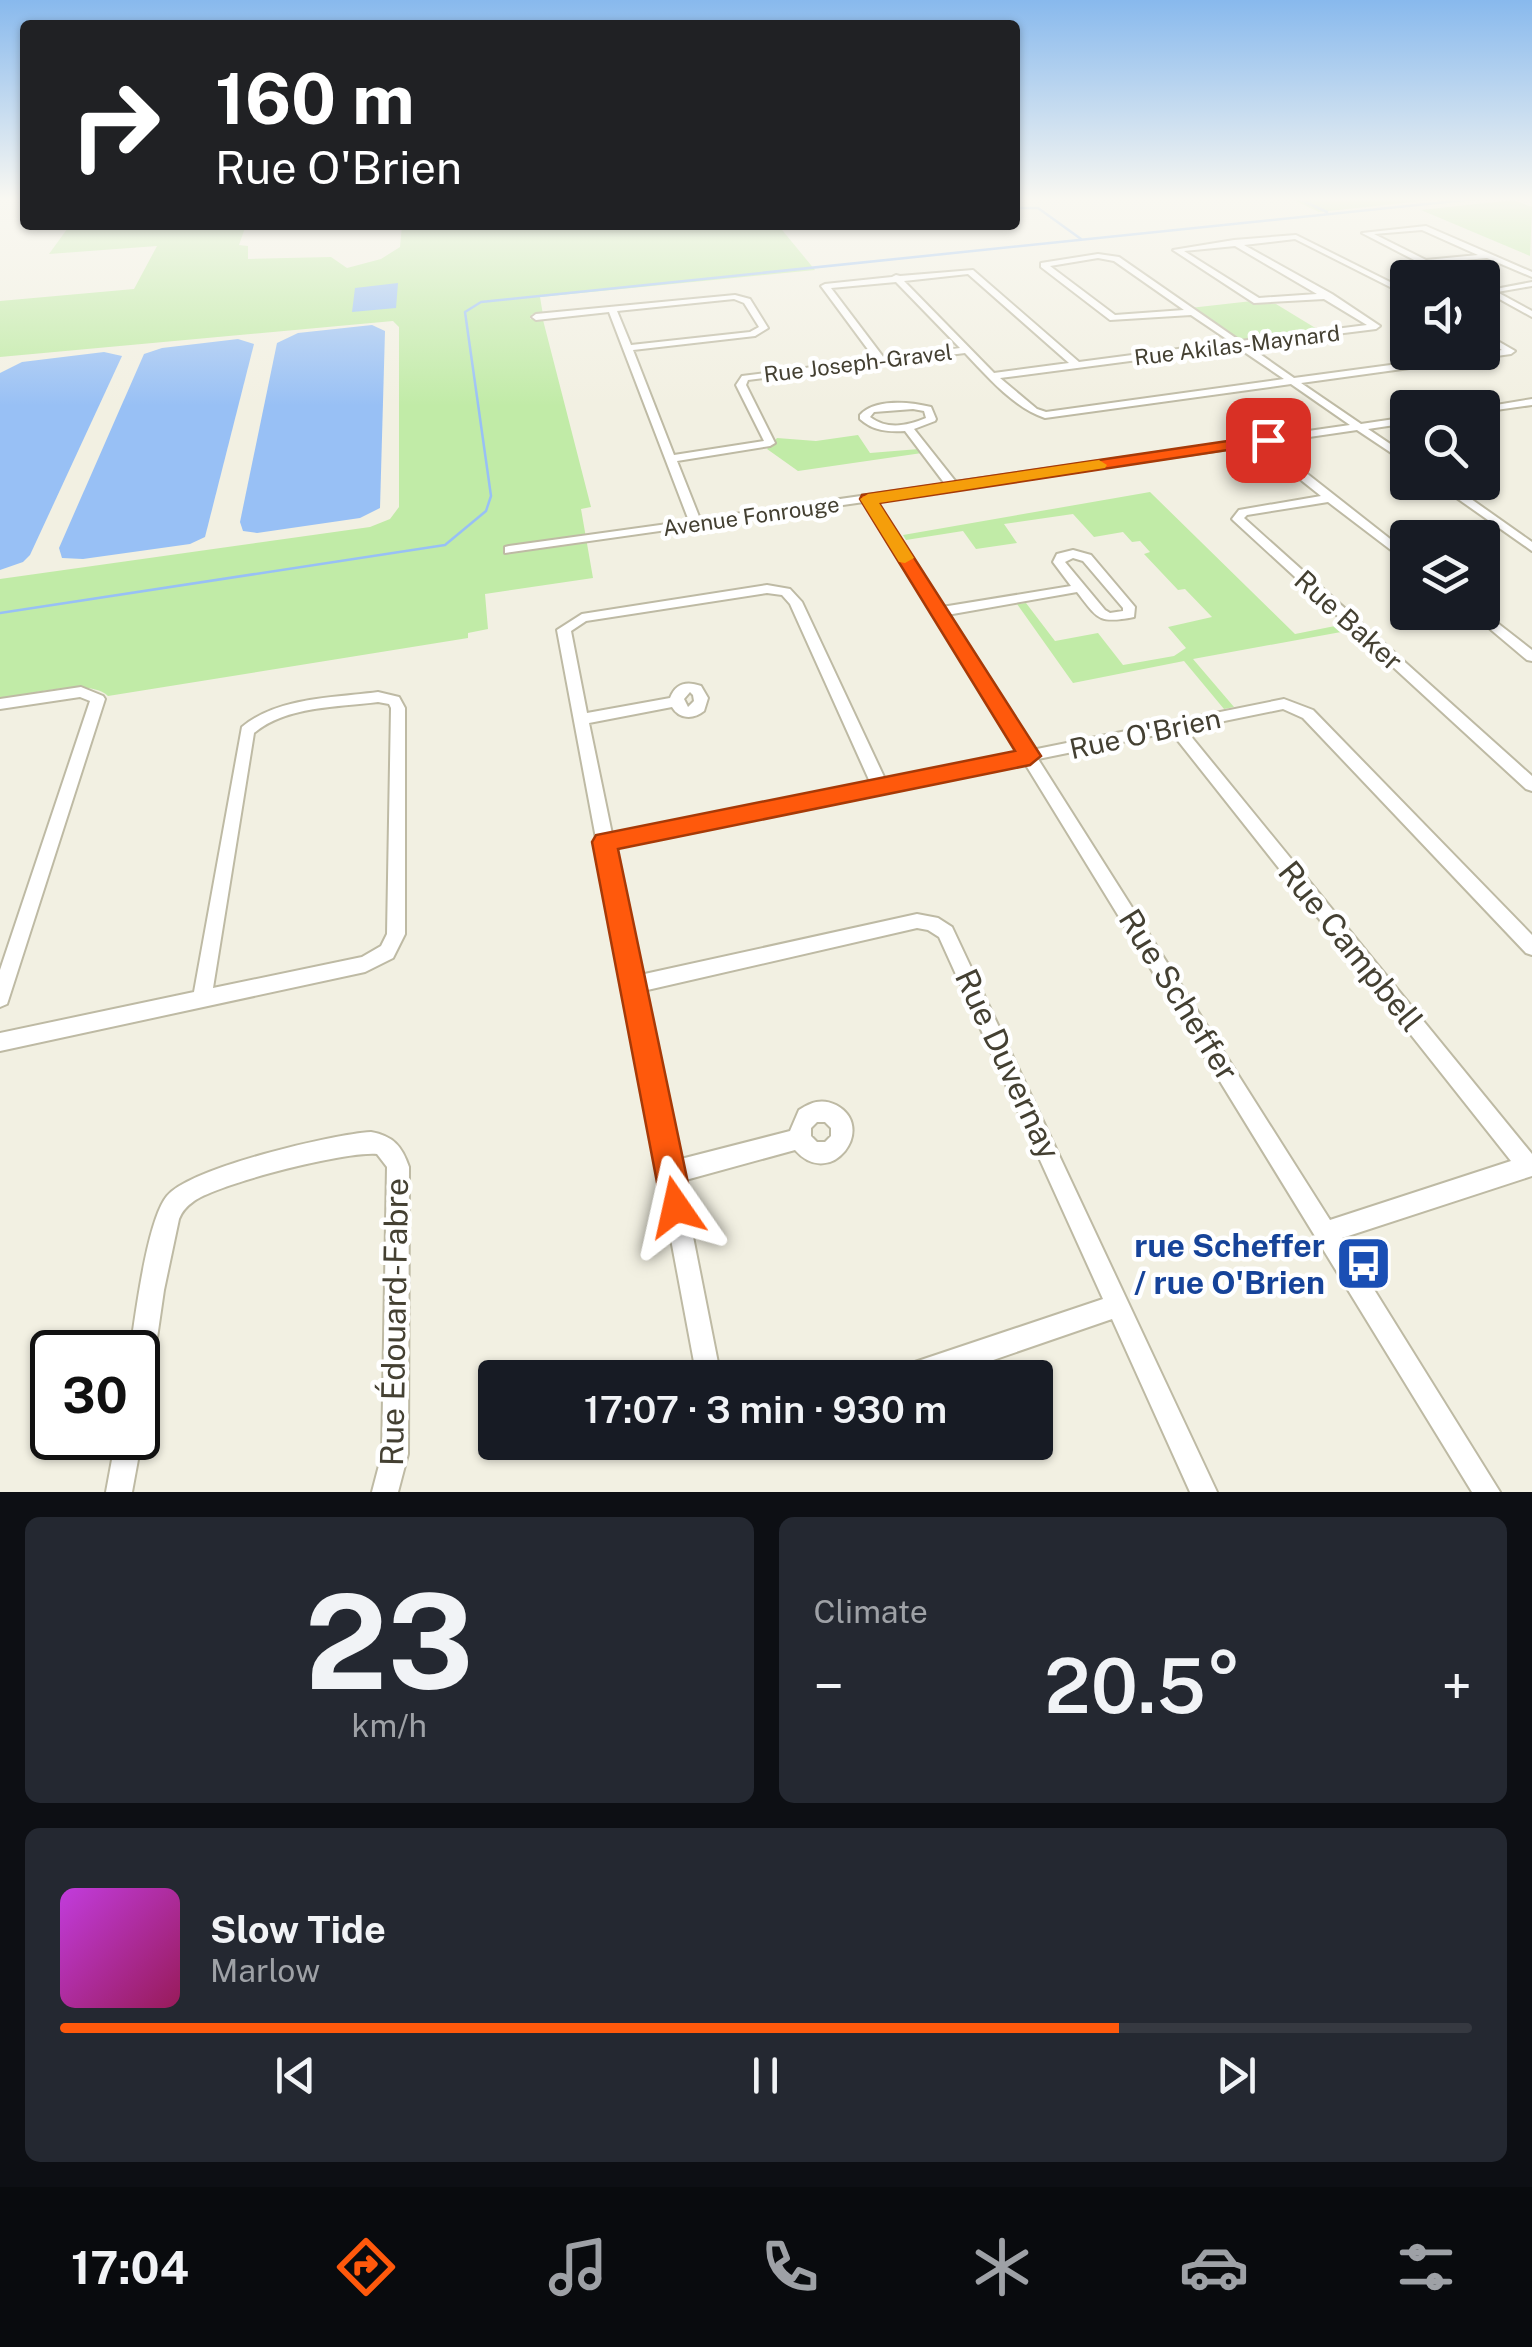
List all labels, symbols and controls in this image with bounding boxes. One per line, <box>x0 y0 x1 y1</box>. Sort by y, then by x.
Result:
text: 160 m <box>215 57 415 140</box>
icon: right <box>50 60 180 190</box>
text: Rue O'Brien <box>215 141 462 194</box>
map controls <box>1390 260 1500 630</box>
button: sound <box>1390 260 1500 370</box>
street label: Rue Akilas-Maynard <box>1133 319 1341 371</box>
street label: Rue Joseph-Gravel <box>762 339 954 387</box>
button: search <box>1390 390 1500 500</box>
pin <box>1226 398 1311 483</box>
icon: arrive <box>1241 413 1296 468</box>
street label: Avenue Fonrouge <box>661 491 841 541</box>
button: layers <box>1390 520 1500 630</box>
street label: Rue Baker <box>1288 563 1410 677</box>
street label: Rue O'Brien <box>1066 701 1224 765</box>
street label: Rue Campbell <box>1271 854 1431 1038</box>
street label: Rue Scheffer <box>1112 902 1246 1088</box>
street label: Rue Duvernay <box>948 963 1068 1165</box>
position arrow <box>624 1155 728 1259</box>
street label: Rue Édouard-Fabre <box>373 1178 415 1466</box>
place label: rue Scheffer / rue O'Brien <box>1134 1227 1325 1301</box>
bus stop icon: rue Scheffer / rue O'Brien <box>1334 1233 1394 1293</box>
speed limit sign: 30 <box>30 1330 160 1460</box>
text: 17:07 · 3 min · 930 m <box>584 1387 947 1432</box>
text: 23 <box>305 1566 474 1718</box>
text: Climate <box>814 1593 928 1630</box>
text: 20.5° <box>1044 1642 1241 1730</box>
text: − <box>814 1654 844 1718</box>
text: + <box>1442 1654 1472 1718</box>
text: km/h <box>352 1707 427 1744</box>
text: Slow Tide <box>210 1907 386 1952</box>
text: Marlow <box>210 1952 320 1989</box>
icon: previous <box>268 2048 323 2103</box>
icon: pause <box>738 2048 793 2103</box>
icon: next <box>1209 2048 1264 2103</box>
icon: directions <box>331 2232 401 2302</box>
icon: music <box>543 2232 613 2302</box>
icon: phone <box>755 2232 825 2302</box>
icon: climate <box>967 2232 1037 2302</box>
icon: car <box>1179 2232 1249 2302</box>
icon: filters <box>1391 2232 1461 2302</box>
text: 17:04 <box>71 2241 189 2294</box>

